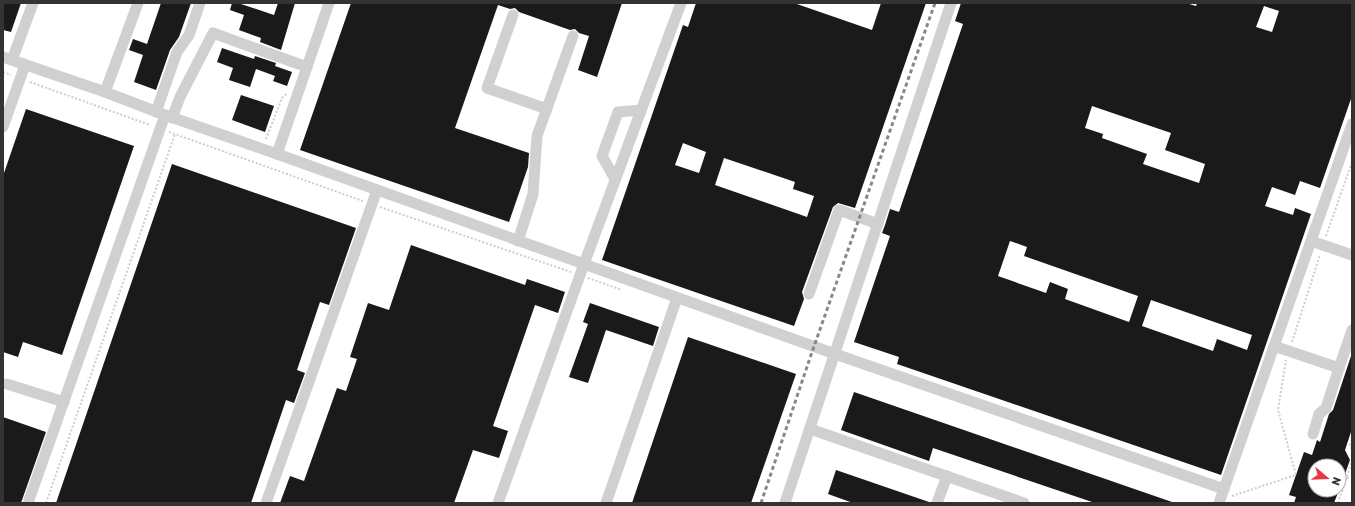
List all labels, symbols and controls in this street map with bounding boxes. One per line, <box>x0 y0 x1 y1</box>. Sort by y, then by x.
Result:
north arrow <box>1307 458 1347 498</box>
text: N <box>1329 475 1343 487</box>

